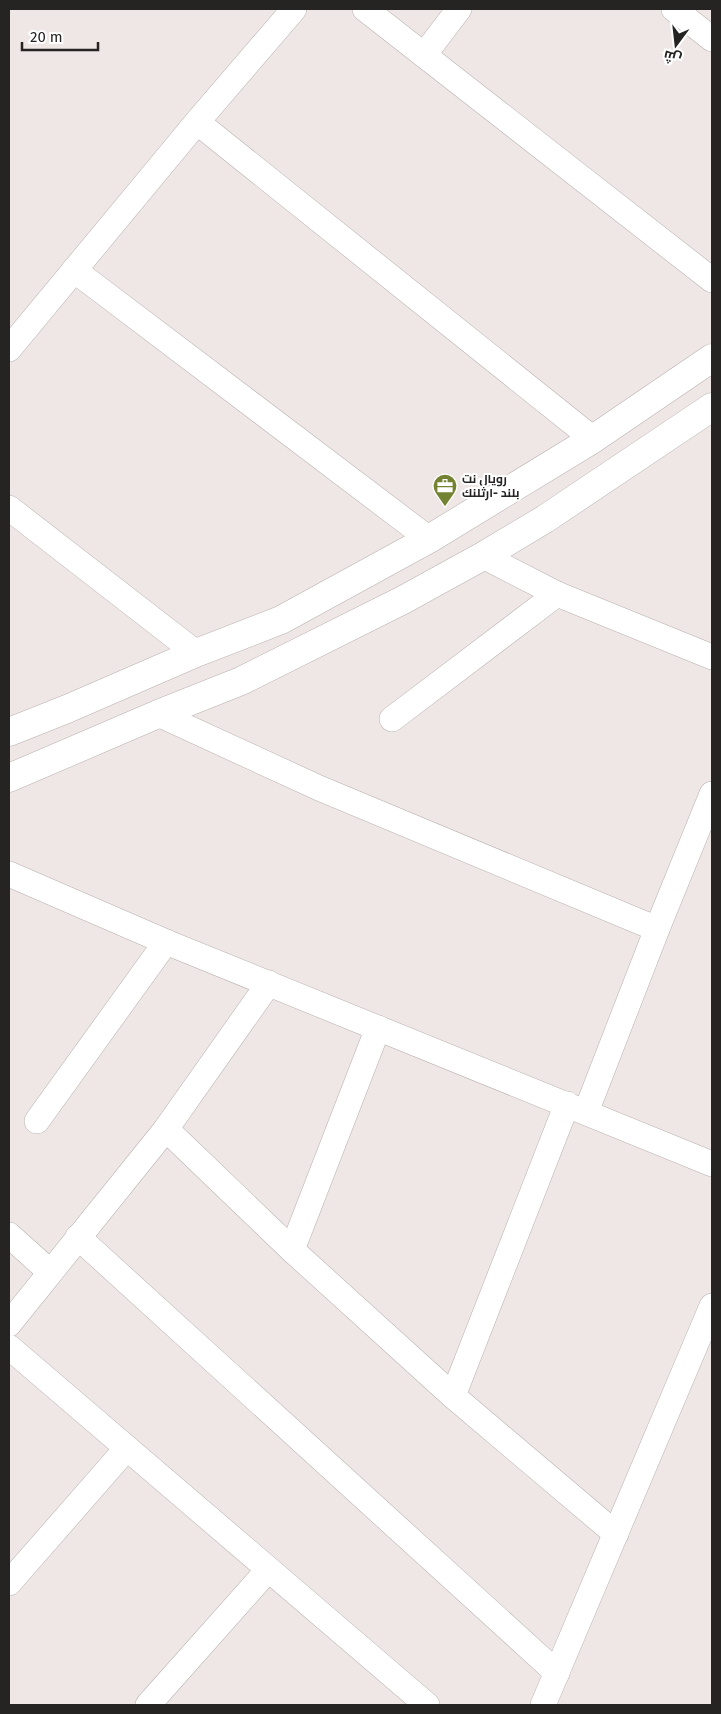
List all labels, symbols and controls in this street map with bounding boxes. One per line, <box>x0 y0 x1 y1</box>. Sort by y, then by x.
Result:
scale bar <box>22 20 99 52</box>
north arrow <box>651 20 701 70</box>
text: 20 m <box>30 28 63 46</box>
text: ش <box>662 47 684 68</box>
place label: رويال نت بلند -ارثلنك <box>462 472 519 501</box>
office icon: رويال نت بلند -ارثلنك <box>432 473 458 507</box>

